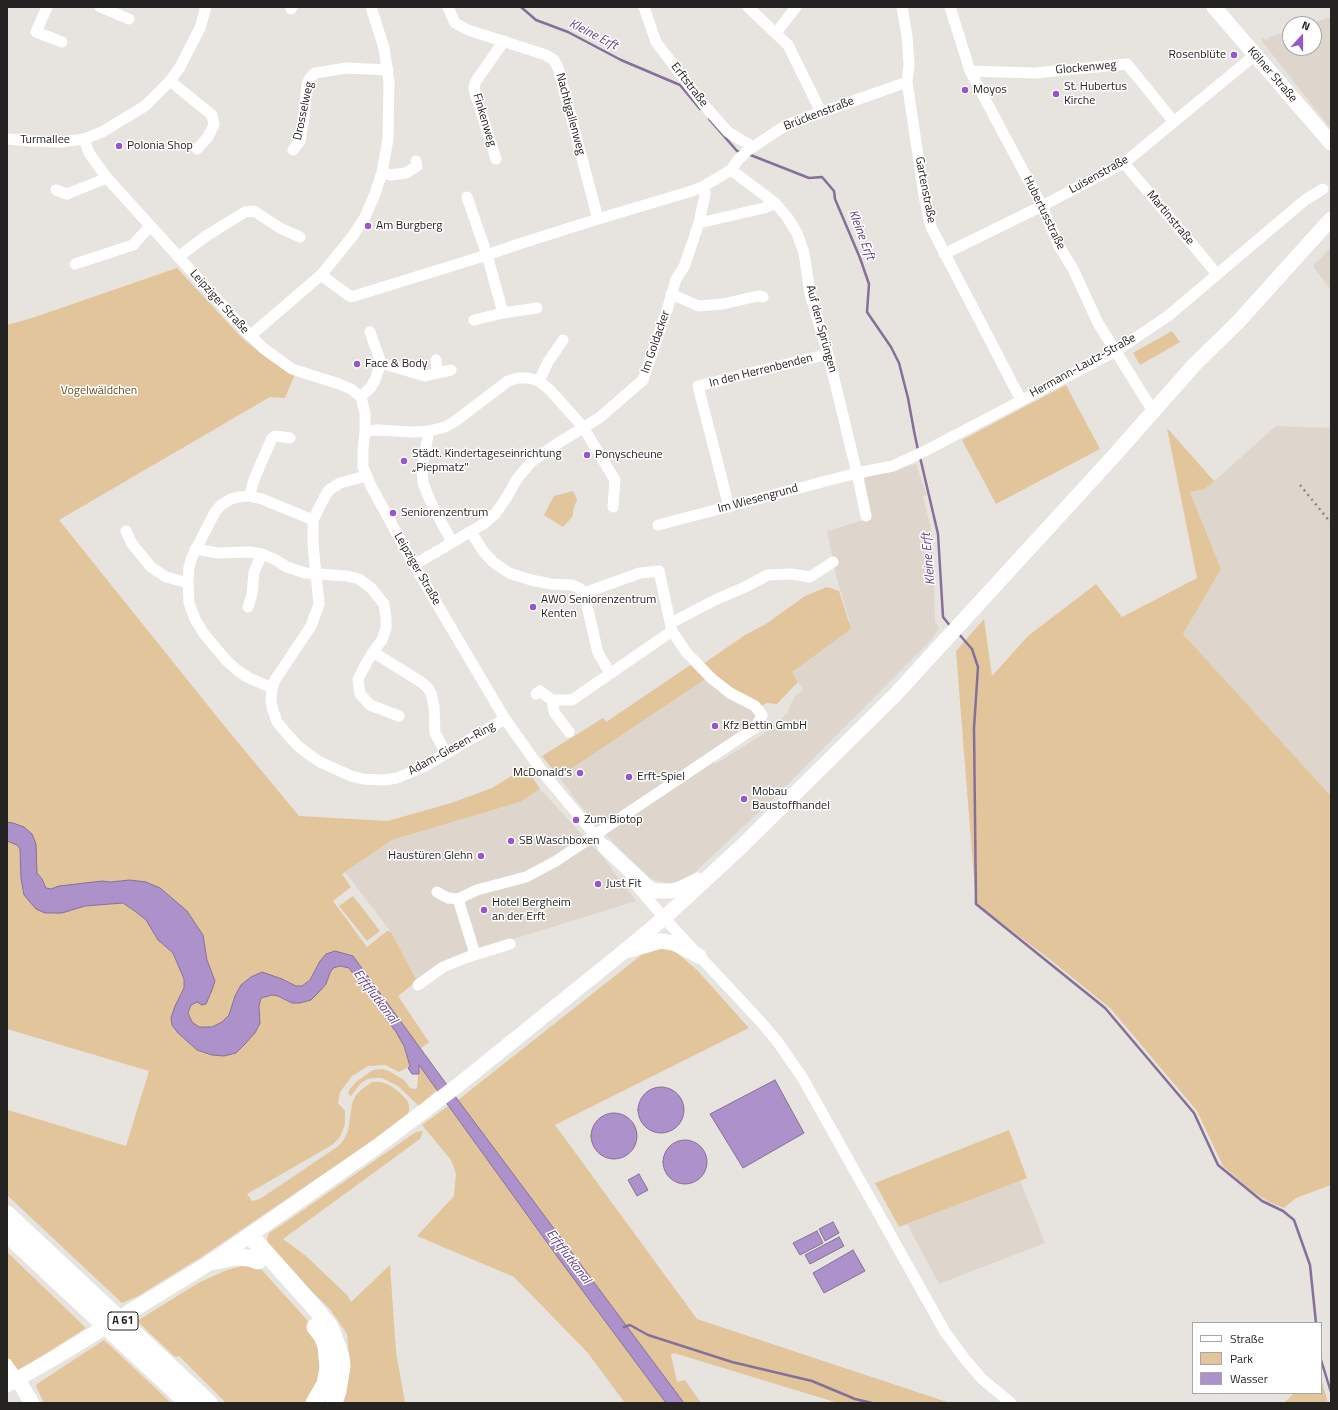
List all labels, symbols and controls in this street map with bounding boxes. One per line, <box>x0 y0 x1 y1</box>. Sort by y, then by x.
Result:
water label: Kleine Erft <box>566 16 620 54</box>
north arrow <box>1282 16 1322 56</box>
text: N <box>1300 17 1312 35</box>
street label: Kölner Straße <box>1244 44 1300 106</box>
place label: Rosenblüte <box>1169 48 1226 62</box>
marker: Rosenblüte <box>1229 50 1239 60</box>
street label: Glockenweg <box>1055 58 1117 78</box>
street label: Erftstraße <box>667 60 711 110</box>
street label: Nachtigallenweg <box>552 72 588 156</box>
street label: Drosselweg <box>291 80 317 142</box>
place label: St. Hubertus Kirche <box>1064 80 1127 108</box>
place label: Moyos <box>973 83 1007 97</box>
marker: Moyos <box>960 85 970 95</box>
marker: St. Hubertus Kirche <box>1051 89 1061 99</box>
street label: Finkenweg <box>469 92 499 148</box>
street label: Brückenstraße <box>782 94 856 134</box>
street label: Turmallee <box>20 133 70 147</box>
place label: Polonia Shop <box>127 139 193 153</box>
marker: Polonia Shop <box>114 141 124 151</box>
street label: Luisenstraße <box>1067 153 1131 197</box>
street label: Gartenstraße <box>912 156 938 224</box>
street label: Hubertusstraße <box>1020 174 1068 252</box>
street label: Martinstraße <box>1143 188 1197 248</box>
water label: Kleine Erft <box>844 208 878 262</box>
place label: Am Burgberg <box>376 219 442 233</box>
marker: Am Burgberg <box>363 221 373 231</box>
street label: Leipziger Straße <box>186 267 252 337</box>
street label: Auf den Sprüngen <box>802 284 840 374</box>
street label: Im Goldacker <box>639 309 673 375</box>
street label: Hermann-Lautz-Straße <box>1028 331 1138 401</box>
street label: In den Herrenbenden <box>708 351 814 391</box>
place label: Face & Body <box>365 357 428 371</box>
marker: Face & Body <box>352 359 362 369</box>
park label: Vogelwäldchen <box>61 384 137 398</box>
place label: Städt. Kindertageseinrichtung „Piepmatz" <box>412 447 562 475</box>
place label: Ponyscheune <box>595 448 663 462</box>
marker: Ponyscheune <box>582 450 592 460</box>
marker: Städt. Kindertageseinrichtung „Piepmatz" <box>399 456 409 466</box>
street label: Im Wiesengrund <box>716 481 800 517</box>
place label: Seniorenzentrum <box>401 506 488 520</box>
marker: Seniorenzentrum <box>388 508 398 518</box>
street label: Leipziger Straße <box>390 530 444 608</box>
water label: Kleine Erft <box>919 532 939 586</box>
place label: AWO Seniorenzentrum Kenten <box>541 593 656 621</box>
marker: AWO Seniorenzentrum Kenten <box>528 602 538 612</box>
street label: Adam-Giesen-Ring <box>406 719 498 779</box>
place label: Kfz Bettin GmbH <box>723 719 807 733</box>
marker: Kfz Bettin GmbH <box>710 721 720 731</box>
place label: McDonald's <box>513 766 572 780</box>
marker: McDonald's <box>575 768 585 778</box>
place label: Erft-Spiel <box>637 770 685 784</box>
marker: Erft-Spiel <box>624 772 634 782</box>
place label: Mobau Baustoffhandel <box>752 785 830 813</box>
marker: Mobau Baustoffhandel <box>739 794 749 804</box>
place label: Zum Biotop <box>584 813 643 827</box>
marker: Zum Biotop <box>571 815 581 825</box>
place label: SB Waschboxen <box>519 834 600 848</box>
marker: SB Waschboxen <box>506 836 516 846</box>
place label: Haustüren Glehn <box>388 849 473 863</box>
marker: Haustüren Glehn <box>476 851 486 861</box>
place label: Just Fit <box>606 877 641 891</box>
marker: Just Fit <box>593 879 603 889</box>
place label: Hotel Bergheim an der Erft <box>492 896 571 924</box>
marker: Hotel Bergheim an der Erft <box>479 905 489 915</box>
water label: Erftflutkanal <box>349 967 401 1027</box>
water label: Erftflutkanal <box>542 1227 594 1287</box>
road number: A 61 <box>108 1312 138 1330</box>
legend <box>1192 1322 1322 1394</box>
text: Straße <box>1230 1329 1264 1348</box>
text: Park <box>1230 1349 1253 1368</box>
text: Wasser <box>1230 1369 1268 1388</box>

